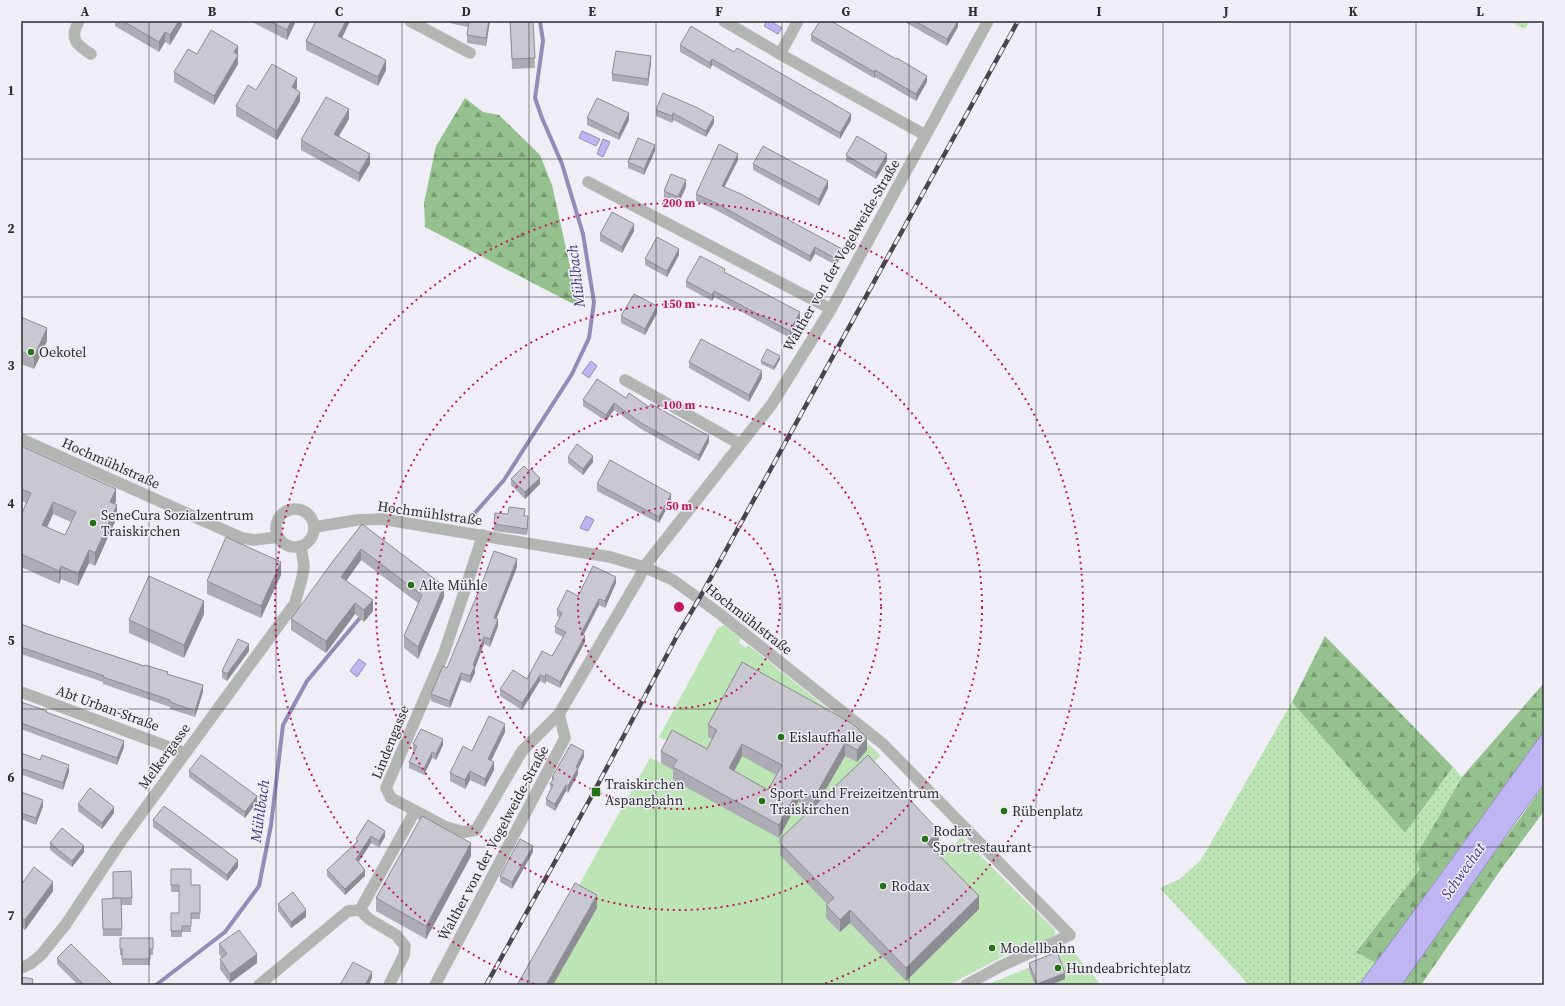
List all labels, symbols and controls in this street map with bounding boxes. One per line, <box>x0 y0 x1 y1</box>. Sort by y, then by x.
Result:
text: A <box>81 3 90 20</box>
text: B <box>208 3 217 20</box>
text: C <box>335 3 343 20</box>
text: D <box>461 3 471 20</box>
text: E <box>588 3 596 20</box>
text: F <box>715 3 723 20</box>
text: G <box>842 3 851 20</box>
text: H <box>968 3 978 20</box>
text: I <box>1096 3 1102 20</box>
text: J <box>1222 3 1229 20</box>
text: K <box>1348 3 1358 20</box>
text: L <box>1476 3 1484 20</box>
text: 1 <box>7 82 15 99</box>
street label: Walther von der Vogelweide-Straße <box>778 155 904 355</box>
text: 200 m <box>663 195 696 211</box>
text: 2 <box>7 220 15 237</box>
water label: Mühlbach <box>561 243 590 310</box>
text: 150 m <box>663 296 696 312</box>
place label: Oekotel <box>39 342 87 362</box>
marker: Oekotel <box>26 347 36 357</box>
text: 3 <box>7 357 15 374</box>
text: 100 m <box>663 397 696 413</box>
street label: Hochmühlstraße <box>59 432 163 494</box>
text: 4 <box>7 495 15 512</box>
street label: Hochmühlstraße <box>376 496 484 530</box>
text: 50 m <box>666 498 692 514</box>
place label: SeneCura Sozialzentrum Traiskirchen <box>101 505 254 541</box>
marker: SeneCura Sozialzentrum Traiskirchen <box>88 518 98 528</box>
place label: Alte Mühle <box>419 575 488 595</box>
street label: Hochmühlstraße <box>701 579 797 659</box>
marker: Alte Mühle <box>406 580 416 590</box>
centre of rings <box>672 600 686 614</box>
text: 5 <box>7 632 15 649</box>
street label: Abt Urban-Straße <box>54 680 162 736</box>
street label: Lindengasse <box>366 702 414 782</box>
street label: Melkergasse <box>133 719 195 793</box>
place label: Eislaufhalle <box>789 727 863 747</box>
marker: Eislaufhalle <box>776 732 786 742</box>
street label: Walther von der Vogelweide-Straße <box>433 742 553 944</box>
text: 6 <box>7 769 15 786</box>
place label: Traiskirchen Aspangbahn <box>605 774 685 810</box>
water label: Mühlbach <box>245 778 274 845</box>
place label: Sport- und Freizeitzentrum Traiskirchen <box>770 783 940 819</box>
marker: Traiskirchen Aspangbahn <box>590 786 602 798</box>
marker: Sport- und Freizeitzentrum Traiskirchen <box>757 796 767 806</box>
place label: Rübenplatz <box>1012 801 1083 821</box>
marker: Rübenplatz <box>999 806 1009 816</box>
place label: Rodax Sportrestaurant <box>933 821 1032 857</box>
marker: Rodax Sportrestaurant <box>920 834 930 844</box>
water label: Schwechat <box>1435 837 1490 903</box>
place label: Rodax <box>891 876 931 896</box>
marker: Rodax <box>878 881 888 891</box>
text: 7 <box>7 907 15 924</box>
place label: Modellbahn <box>1000 938 1076 958</box>
marker: Modellbahn <box>987 943 997 953</box>
place label: Hundeabrichteplatz <box>1066 958 1191 978</box>
marker: Hundeabrichteplatz <box>1053 963 1063 973</box>

